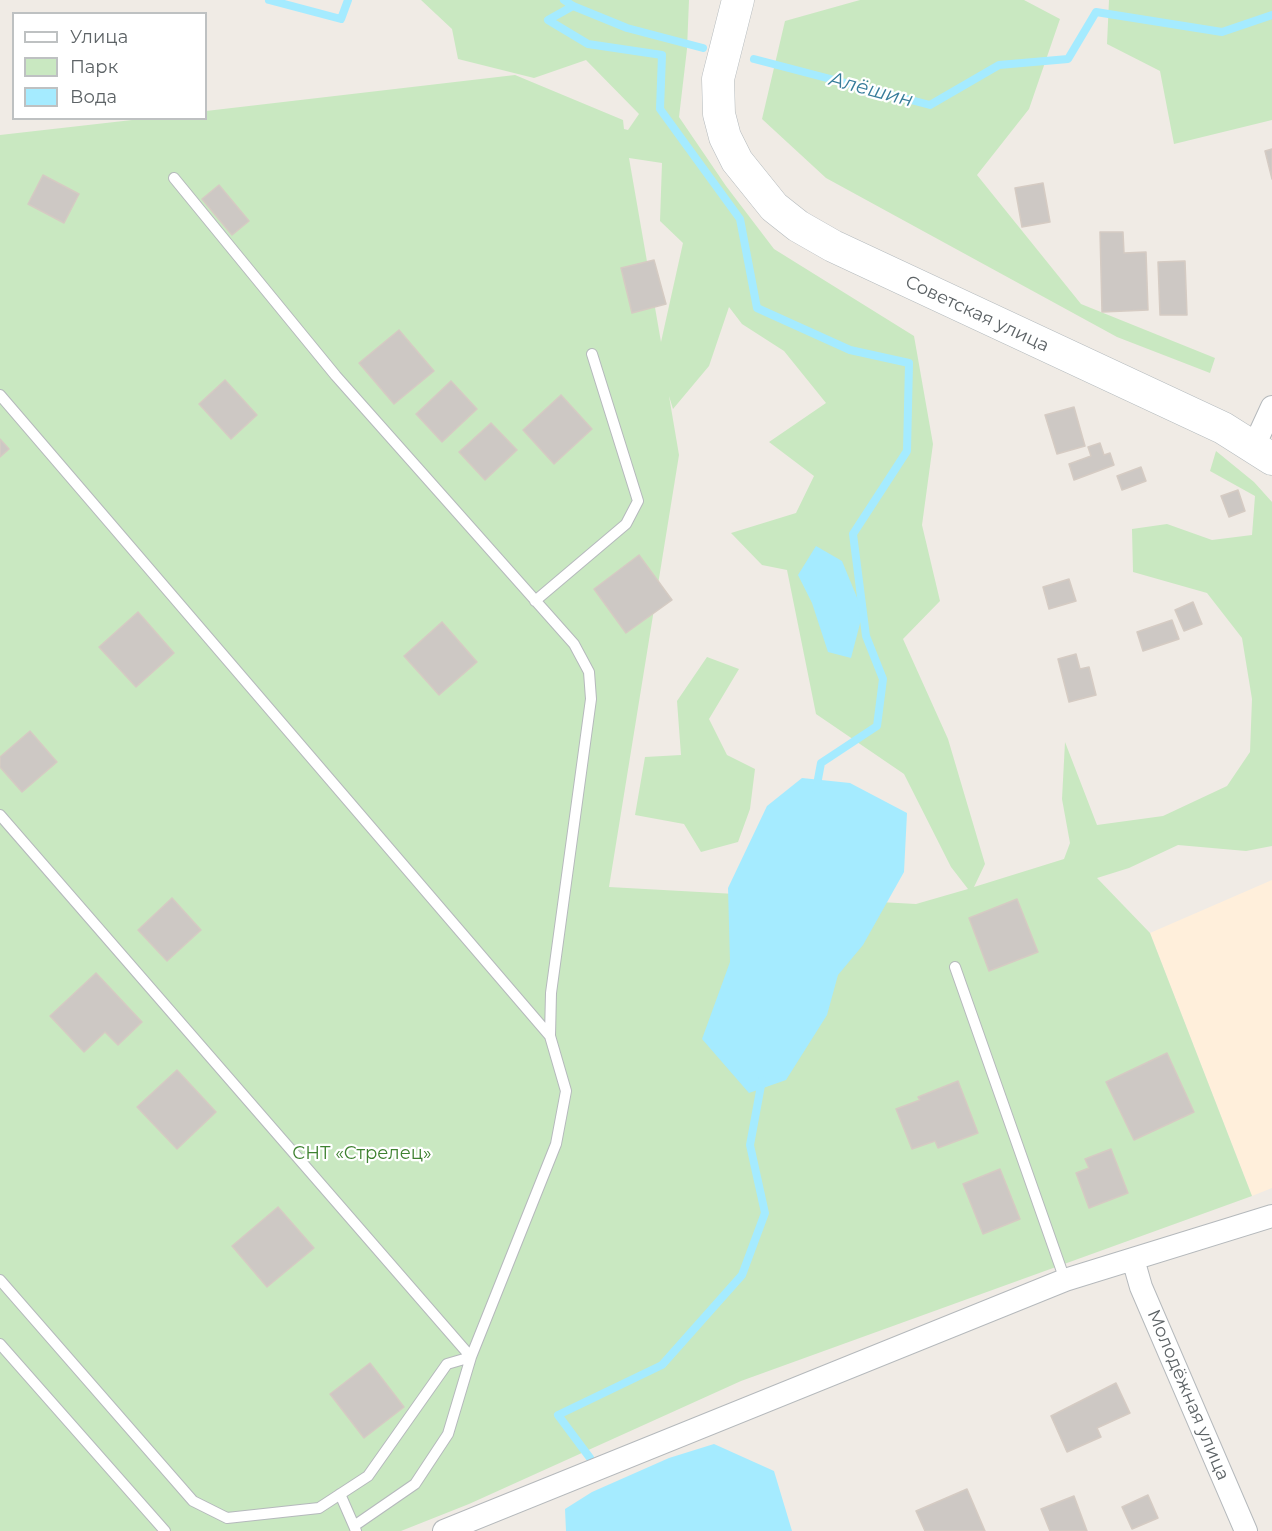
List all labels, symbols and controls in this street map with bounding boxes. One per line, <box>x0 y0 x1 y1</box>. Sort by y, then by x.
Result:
legend <box>12 12 207 120</box>
text: Улица <box>70 26 128 48</box>
text: Парк <box>70 56 118 78</box>
water label: Алёшин <box>826 67 916 113</box>
text: Вода <box>70 86 117 108</box>
street label: Советская улица <box>902 271 1052 357</box>
park label: СНТ «Стрелец» <box>292 1143 432 1165</box>
street label: Молодёжная улица <box>1142 1306 1234 1484</box>

